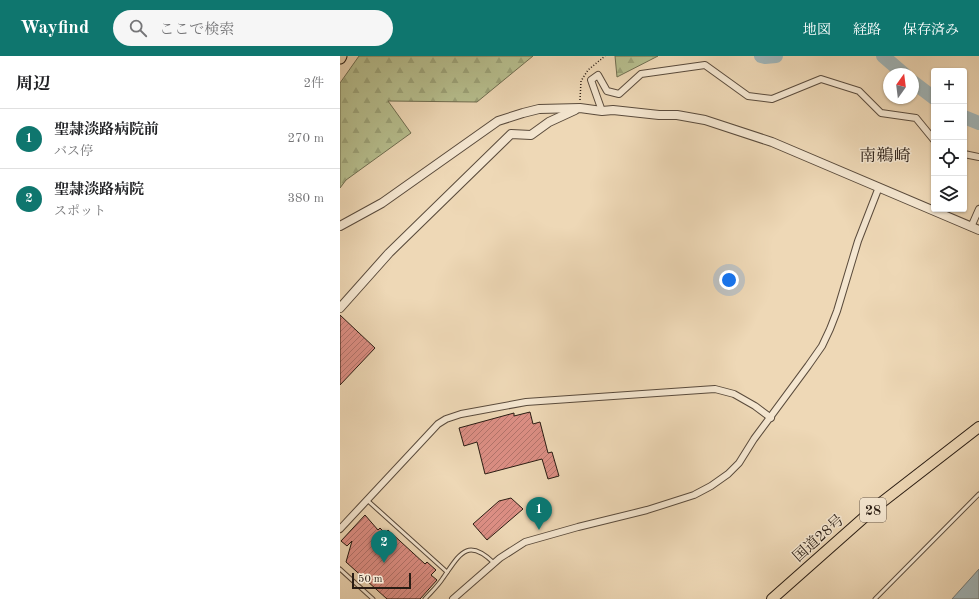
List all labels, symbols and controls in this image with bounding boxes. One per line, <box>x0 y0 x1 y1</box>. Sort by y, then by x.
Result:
search box <box>113 10 393 46</box>
icon: search <box>127 17 149 39</box>
text: Wayfind <box>20 19 89 38</box>
text: ここで検索 <box>159 23 234 38</box>
text: 地図 <box>803 23 831 37</box>
text: 経路 <box>853 23 881 37</box>
text: 保存済み <box>903 23 959 37</box>
north arrow <box>883 68 919 104</box>
map controls <box>931 68 967 212</box>
button: + <box>931 68 967 104</box>
text: 周辺 <box>16 76 50 93</box>
text: 2件 <box>303 77 324 90</box>
button: − <box>931 104 967 140</box>
text: 聖隷淡路病院前 <box>54 123 159 138</box>
text: 1 <box>25 132 33 145</box>
text: 270 m <box>287 132 324 145</box>
button: locate <box>931 140 967 176</box>
text: バス停 <box>54 145 93 158</box>
district label: 南鵜崎 <box>860 146 911 165</box>
button: layers <box>931 176 967 212</box>
text: 聖隷淡路病院 <box>54 183 144 198</box>
text: 2 <box>25 192 33 205</box>
text: 380 m <box>287 192 324 205</box>
text: スポット <box>54 205 106 218</box>
your location <box>719 270 739 290</box>
pin: 1 <box>526 497 552 530</box>
road number: 28 <box>860 498 886 522</box>
street label: 国道28号 <box>789 511 847 566</box>
pin: 2 <box>371 530 397 563</box>
scale bar <box>352 571 411 590</box>
text: 50 m <box>358 574 383 585</box>

